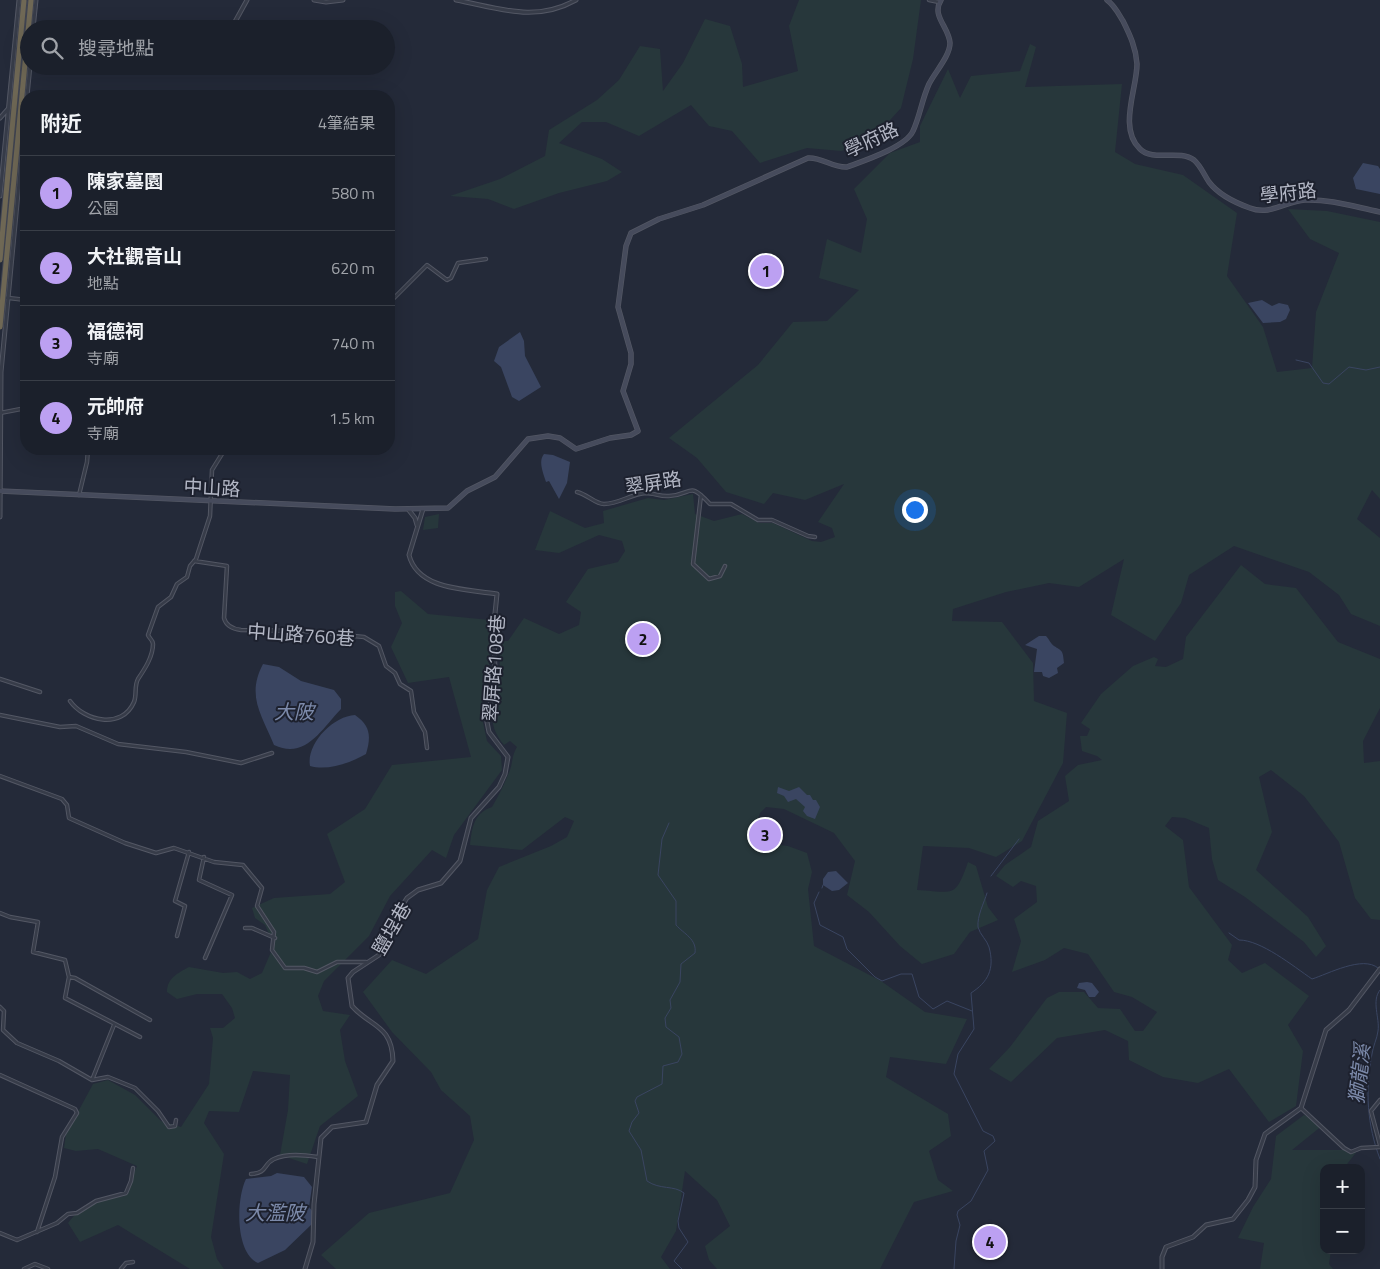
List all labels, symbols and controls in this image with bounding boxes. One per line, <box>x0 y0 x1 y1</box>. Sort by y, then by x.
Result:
search box <box>20 20 395 75</box>
text: 搜尋地點 <box>78 33 154 62</box>
icon: search <box>38 34 66 62</box>
text: 附近 <box>40 107 82 139</box>
text: 4筆結果 <box>318 111 375 135</box>
street label: 學府路 <box>839 114 903 164</box>
text: 陳家墓園 <box>87 166 163 195</box>
street label: 學府路 <box>1258 175 1318 209</box>
text: 1 <box>52 181 60 205</box>
text: 580 m <box>331 181 375 205</box>
text: 公園 <box>87 196 119 220</box>
text: 大社觀音山 <box>87 241 182 270</box>
pin: 1 <box>750 252 782 290</box>
text: 2 <box>52 256 60 280</box>
text: 620 m <box>331 256 375 280</box>
text: 地點 <box>87 271 119 295</box>
text: 福德祠 <box>87 316 144 345</box>
text: 3 <box>52 331 60 355</box>
text: 740 m <box>331 331 375 355</box>
text: 寺廟 <box>87 346 119 370</box>
text: 元帥府 <box>87 391 144 420</box>
text: 4 <box>52 406 60 430</box>
text: 1.5 km <box>329 406 375 430</box>
text: 寺廟 <box>87 421 119 445</box>
street label: 翠屏路 <box>623 463 683 501</box>
street label: 中山路 <box>183 471 241 503</box>
your location <box>902 497 928 523</box>
street label: 翠屏路108巷 <box>475 613 511 723</box>
street label: 中山路760巷 <box>246 616 356 652</box>
pin: 2 <box>627 620 659 658</box>
water label: 大陂 <box>274 696 317 727</box>
pin: 3 <box>749 816 781 854</box>
street label: 鹽埕巷 <box>364 896 418 960</box>
water label: 獅龍溪 <box>1340 1040 1378 1105</box>
map controls <box>1320 1164 1365 1254</box>
button: + <box>1320 1164 1365 1209</box>
water label: 大濫陂 <box>245 1197 308 1228</box>
button: − <box>1320 1209 1365 1254</box>
pin: 4 <box>974 1223 1006 1261</box>

